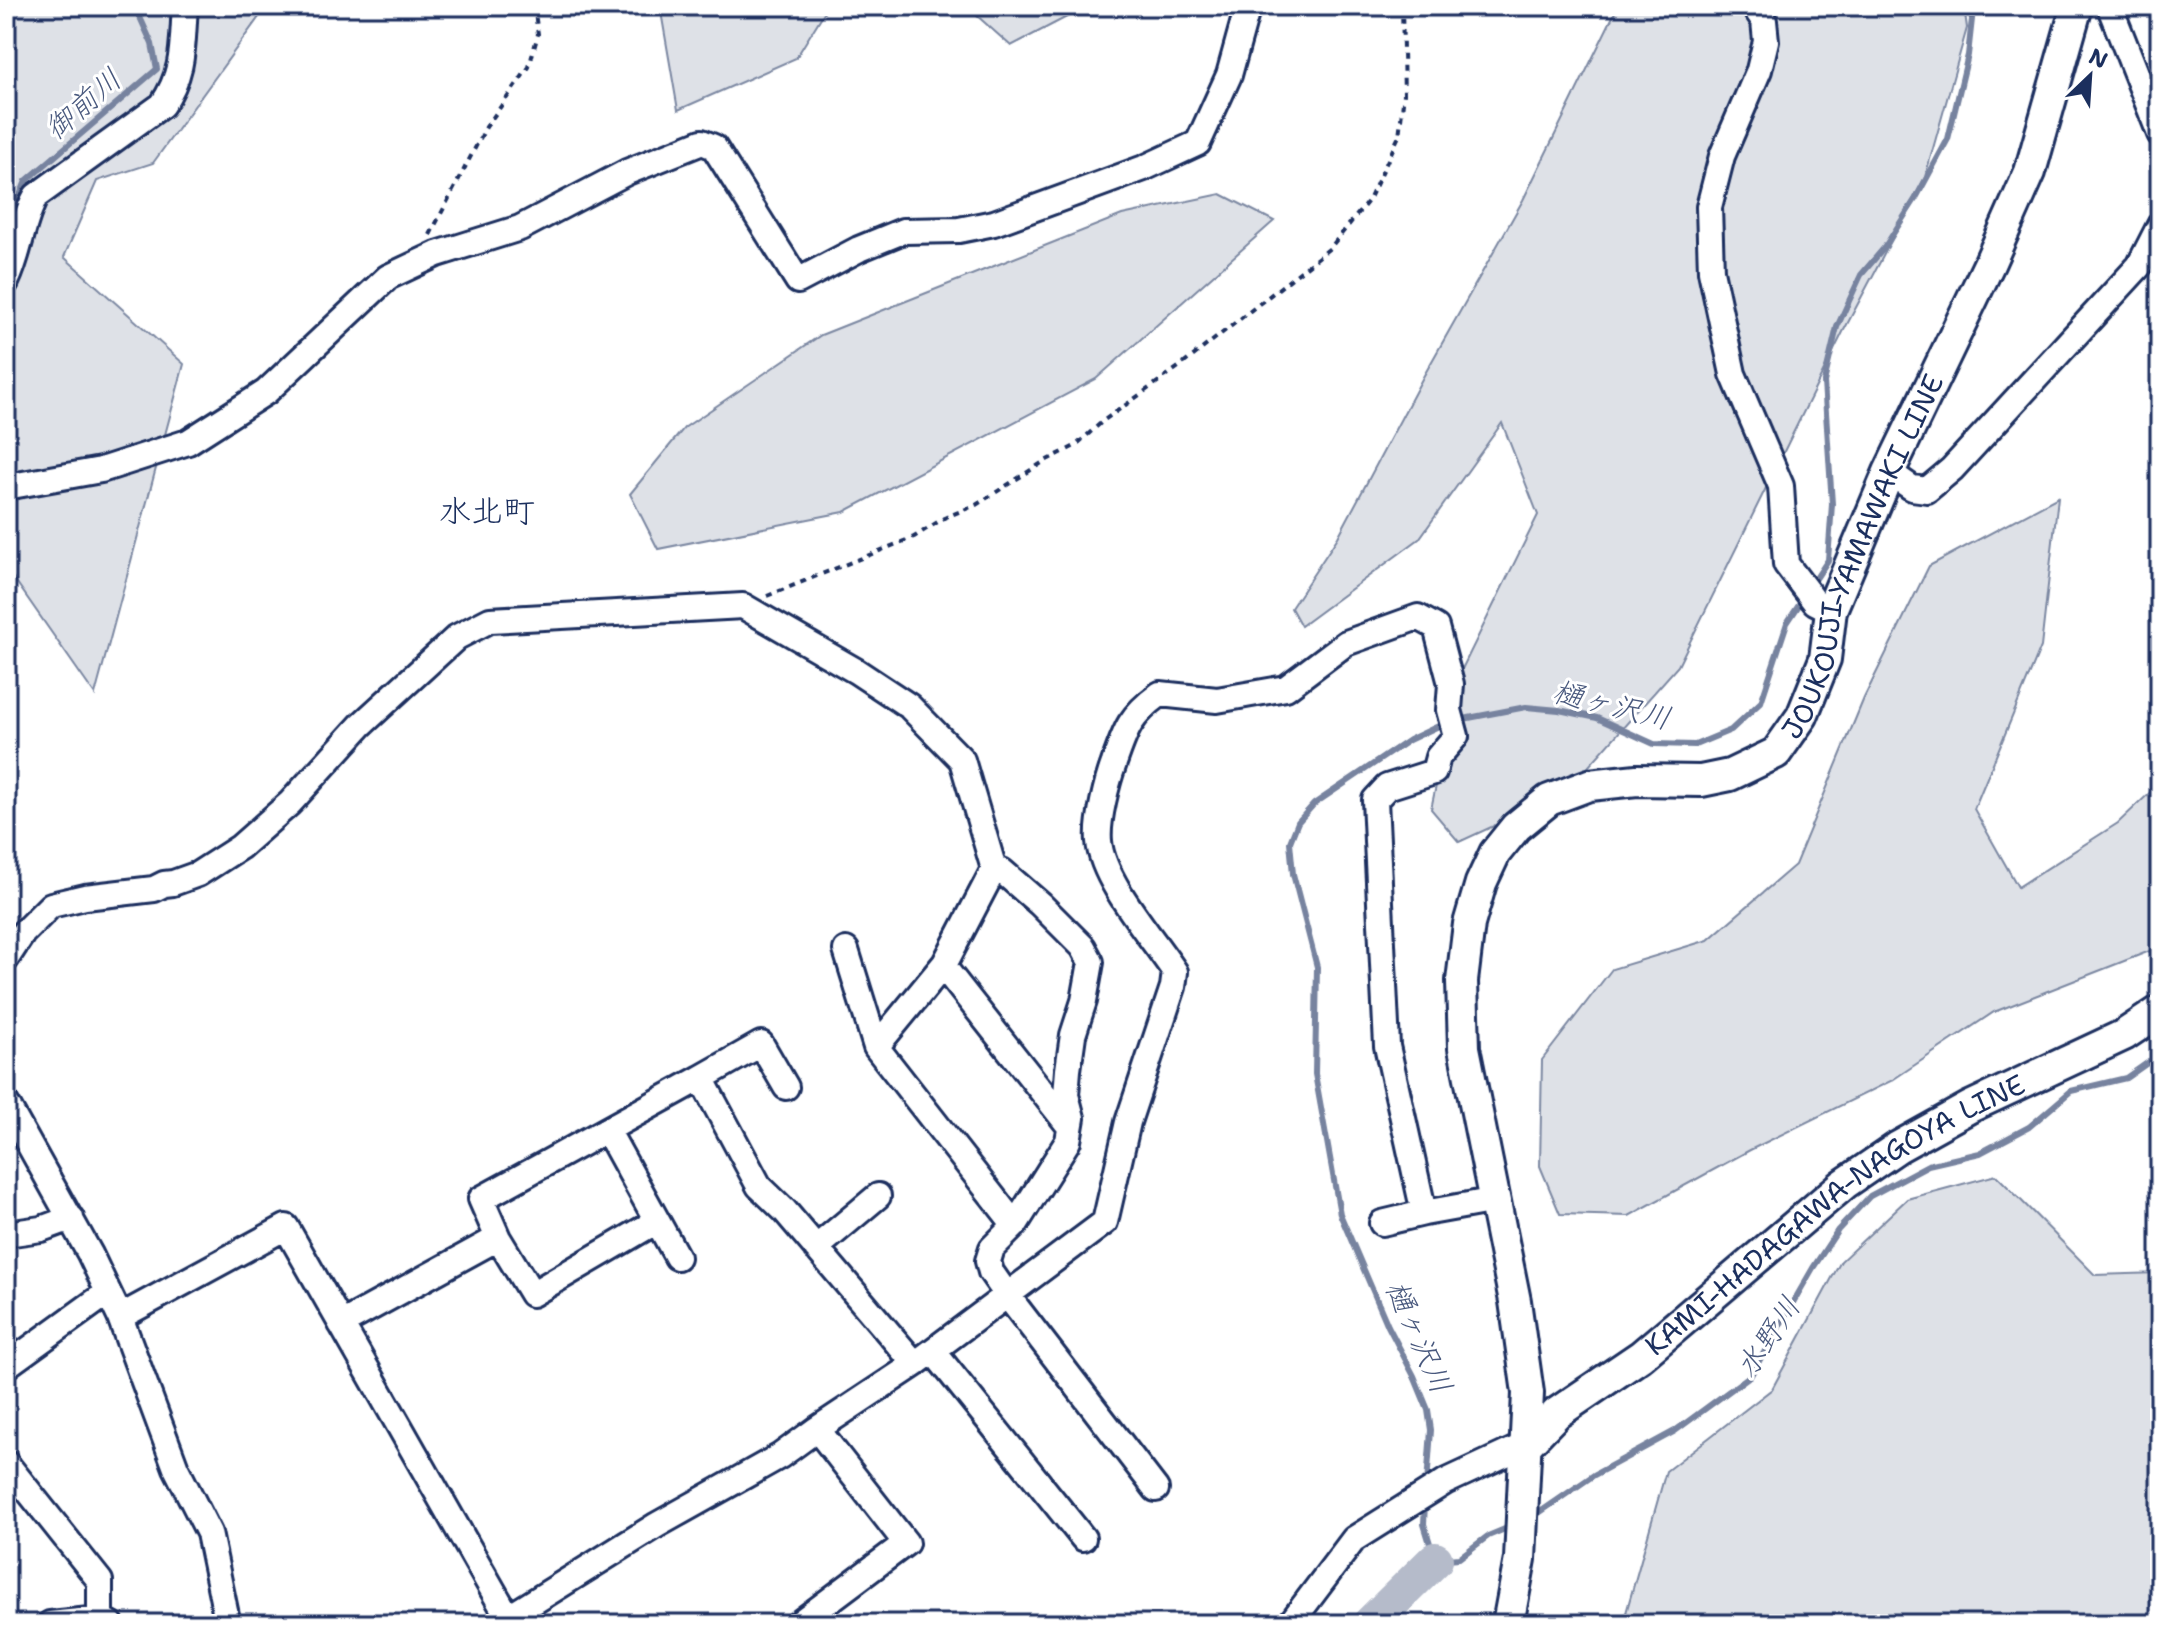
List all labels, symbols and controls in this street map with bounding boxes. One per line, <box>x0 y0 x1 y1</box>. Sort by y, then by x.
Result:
north arrow <box>2050 36 2130 116</box>
text: N <box>2084 42 2112 75</box>
water label: 御前川 <box>35 59 130 149</box>
street label: JOUKOUJI-YAMAWAKI LINE <box>1773 368 1952 747</box>
district label: 水北町 <box>439 489 535 532</box>
water label: 樋ヶ沢川 <box>1549 670 1675 739</box>
street label: KAMI-HADAGAWA-NAGOYA LINE <box>1637 1065 2031 1364</box>
water label: 樋ヶ沢川 <box>1376 1274 1463 1400</box>
water label: 水野川 <box>1725 1288 1810 1385</box>

